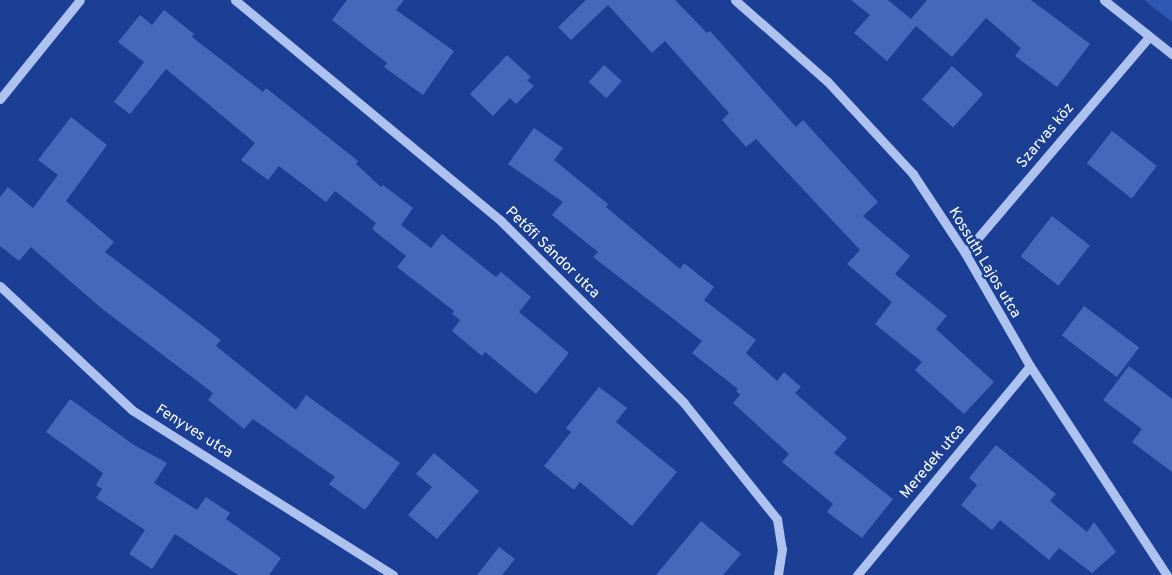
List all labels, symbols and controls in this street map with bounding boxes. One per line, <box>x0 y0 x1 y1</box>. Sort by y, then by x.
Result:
street label: Szarvas köz <box>1013 100 1079 172</box>
street label: Petőfi Sándor utca <box>501 203 603 303</box>
street label: Kossuth Lajos utca <box>944 204 1024 322</box>
street label: Fenyves utca <box>152 401 236 463</box>
street label: Meredek utca <box>897 421 969 503</box>

